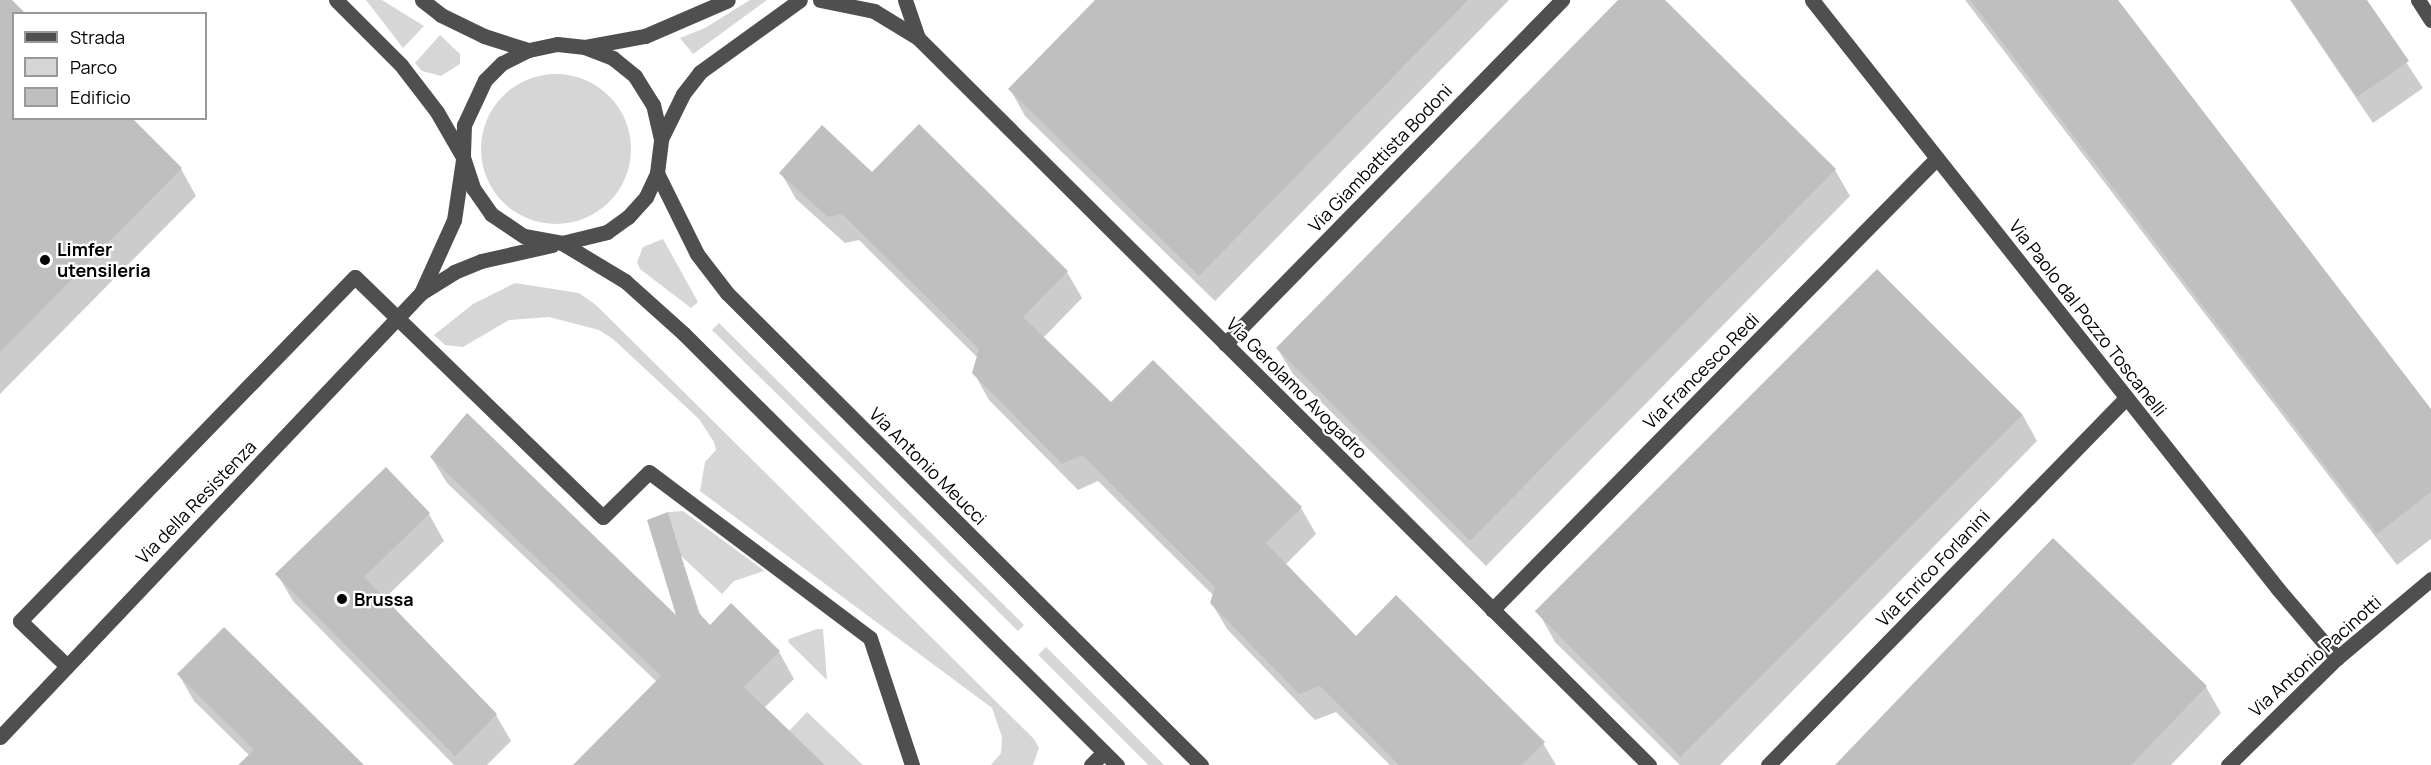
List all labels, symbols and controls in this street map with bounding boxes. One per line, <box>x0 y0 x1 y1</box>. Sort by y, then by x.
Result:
legend <box>12 12 207 120</box>
text: Strada <box>70 25 125 49</box>
text: Parco <box>70 55 117 79</box>
street label: Via Giambattista Bodoni <box>1304 80 1456 236</box>
text: Edificio <box>70 85 131 109</box>
street label: Via Paolo dal Pozzo Toscanelli <box>2005 216 2171 420</box>
place label: Limfer utensileria <box>57 239 151 282</box>
marker: Limfer utensileria <box>38 253 52 267</box>
street label: Via Francesco Redi <box>1639 309 1763 433</box>
street label: Via Gerolamo Avogadro <box>1222 313 1372 463</box>
street label: Via Antonio Meucci <box>865 403 991 529</box>
street label: Via della Resistenza <box>132 436 260 568</box>
street label: Via Enrico Forlanini <box>1872 505 1994 631</box>
place label: Brussa <box>354 588 414 610</box>
street label: Via Antonio Pacinotti <box>2245 591 2385 721</box>
marker: Brussa <box>335 592 349 606</box>

